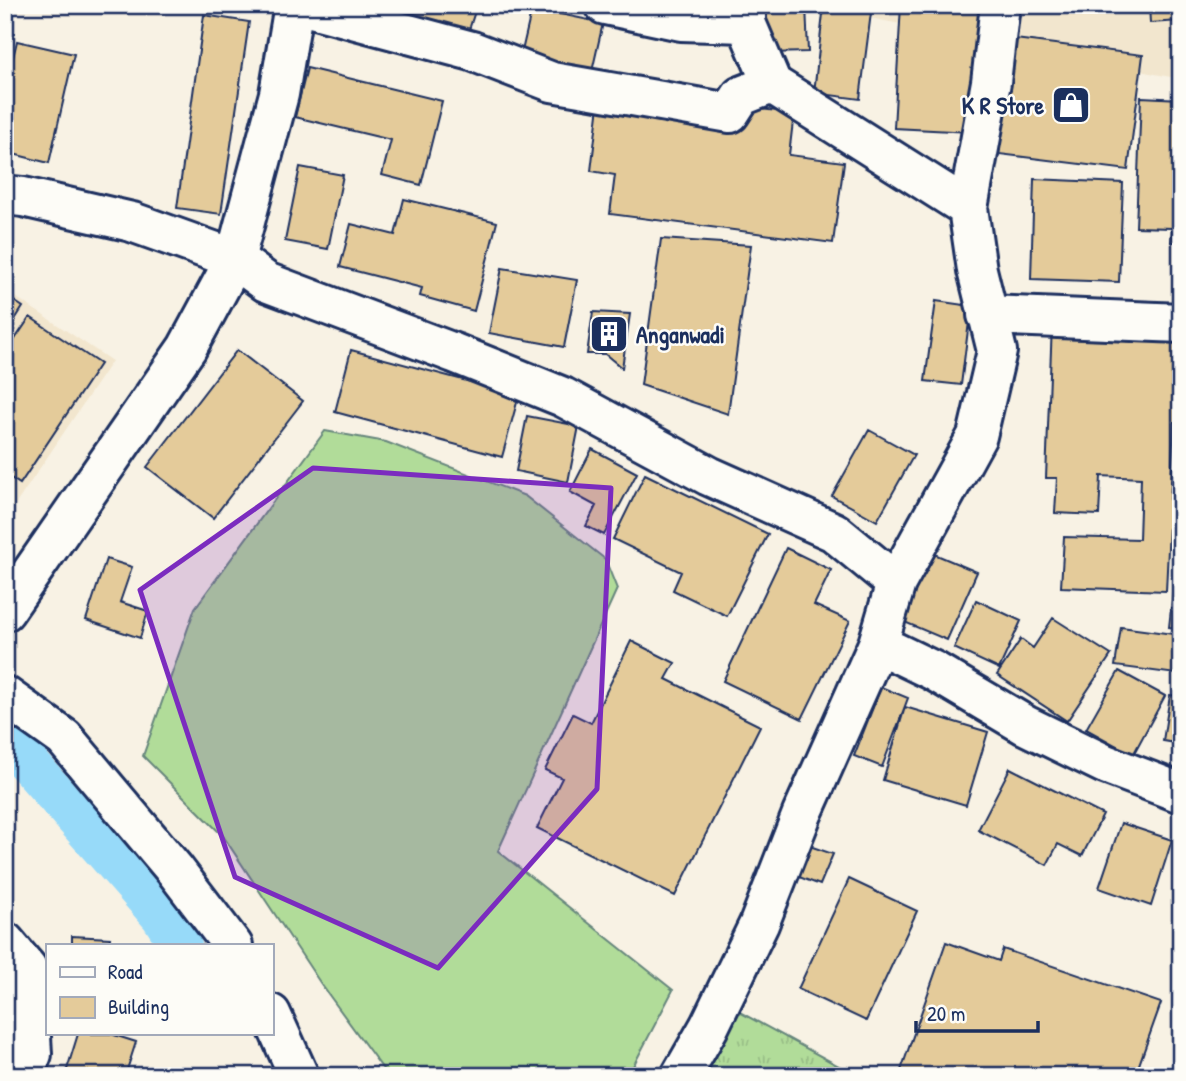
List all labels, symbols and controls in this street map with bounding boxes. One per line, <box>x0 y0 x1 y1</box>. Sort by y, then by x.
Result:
shop icon: K R Store <box>1050 84 1092 126</box>
place label: K R Store <box>962 89 1044 121</box>
building icon: Anganwadi <box>588 313 630 355</box>
place label: Anganwadi <box>636 318 725 351</box>
legend <box>46 944 273 1036</box>
text: Road <box>108 957 142 986</box>
scale bar <box>916 990 1039 1034</box>
text: Building <box>108 992 169 1021</box>
text: 20 m <box>927 999 965 1028</box>

